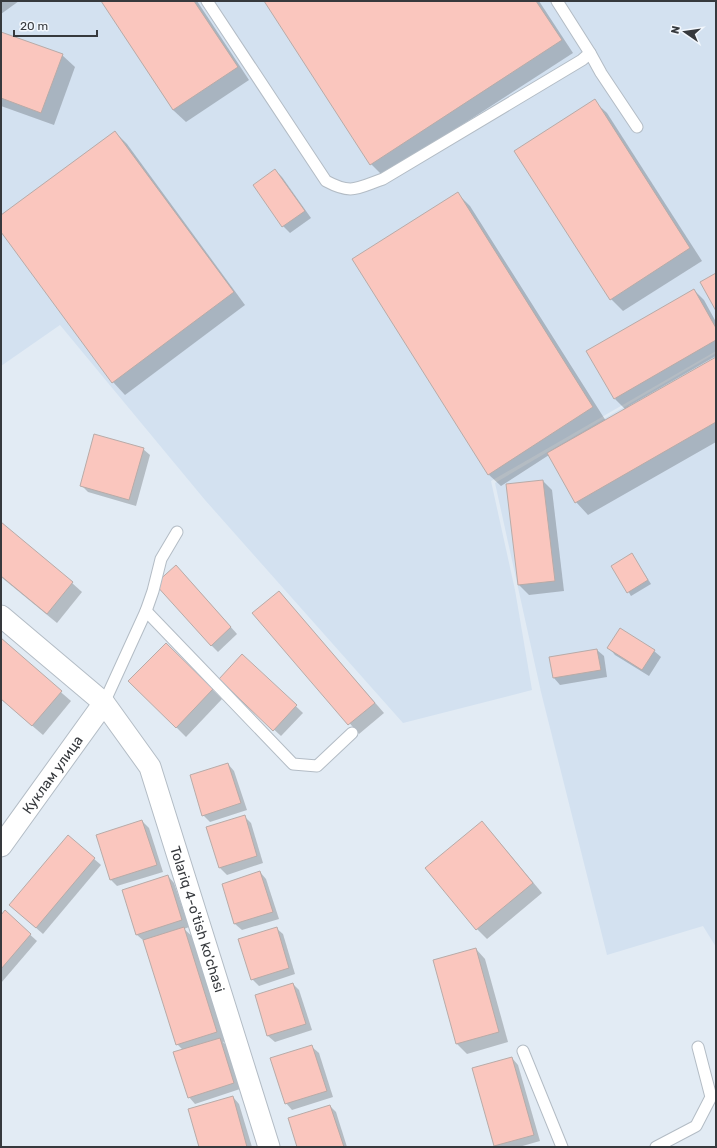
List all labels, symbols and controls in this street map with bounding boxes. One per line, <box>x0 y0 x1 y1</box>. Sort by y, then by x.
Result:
scale bar <box>14 12 97 38</box>
north arrow <box>665 12 705 52</box>
text: 20 m <box>20 19 48 33</box>
text: N <box>669 24 683 35</box>
street label: Куклам улица <box>18 732 86 817</box>
street label: Tolariq 4-o'tish ko'chasi <box>167 844 228 994</box>

